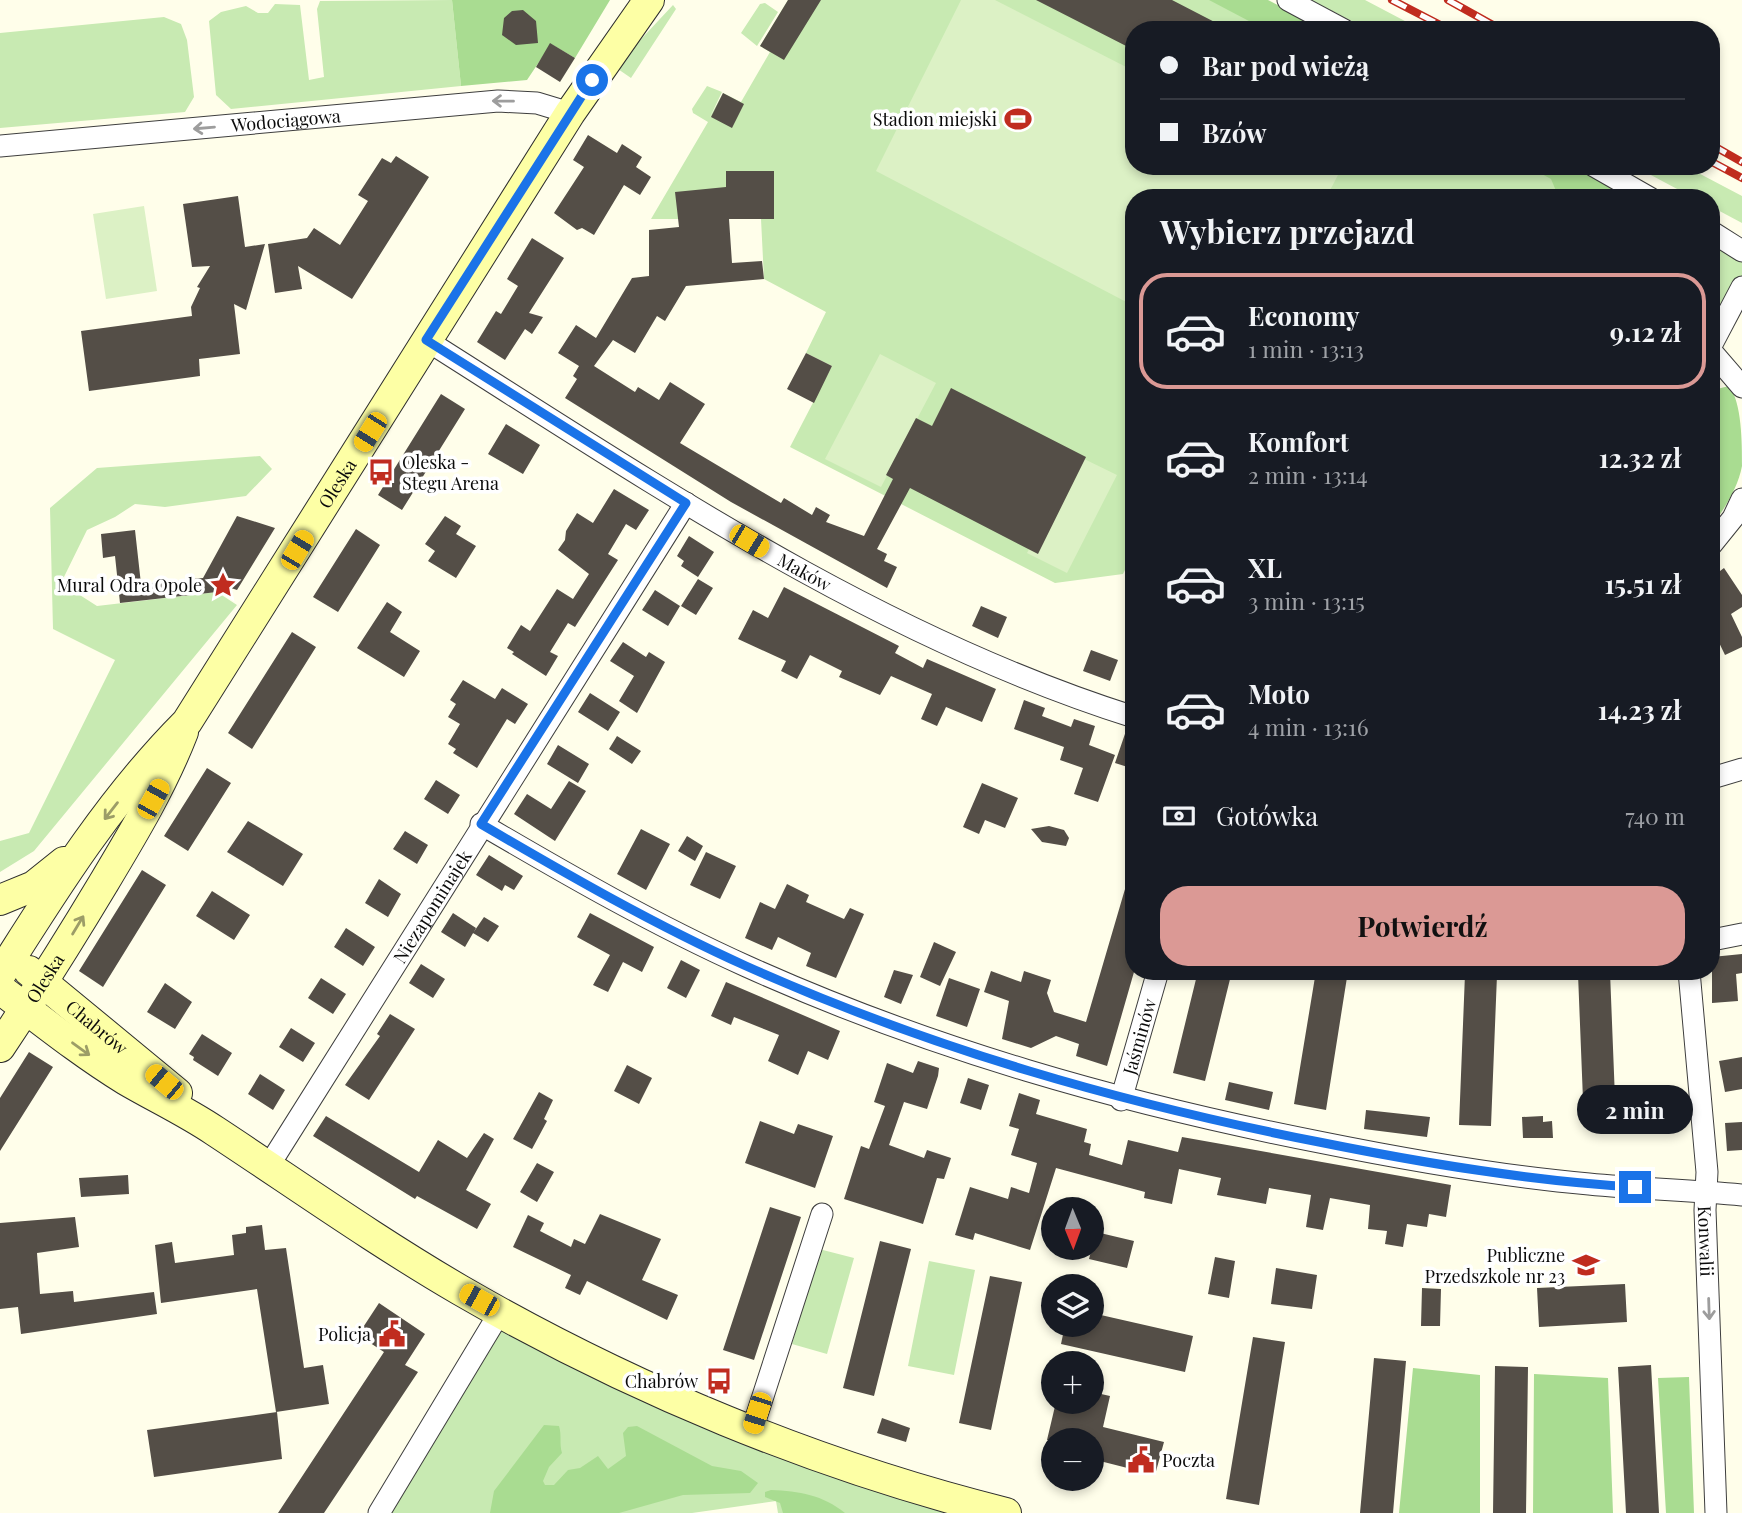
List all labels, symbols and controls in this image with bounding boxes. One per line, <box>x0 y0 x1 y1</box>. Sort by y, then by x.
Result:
text: Bar pod wieżą <box>1202 48 1369 83</box>
route start <box>576 64 608 96</box>
one-way arrow <box>492 94 515 108</box>
street label: Wodociągowa <box>229 103 342 137</box>
sports icon: Stadion miejski <box>1003 104 1033 134</box>
place label: Stadion miejski <box>873 107 997 131</box>
text: Bzów <box>1202 115 1266 150</box>
one-way arrow <box>193 122 216 135</box>
text: Wybierz przejazd <box>1160 209 1415 252</box>
text: Economy <box>1248 298 1359 333</box>
icon: car <box>1164 300 1227 363</box>
text: 9.12 zł <box>1610 314 1681 349</box>
text: 1 min · 13:13 <box>1248 333 1364 364</box>
car <box>350 409 391 455</box>
text: Komfort <box>1248 424 1349 459</box>
icon: car <box>1164 426 1227 489</box>
text: 12.32 zł <box>1599 440 1681 475</box>
place label: Oleska - Stegu Arena <box>402 450 499 495</box>
street label: Oleska <box>312 454 362 513</box>
bus stop icon: Oleska - Stegu Arena <box>366 457 396 487</box>
text: 2 min · 13:14 <box>1248 459 1368 490</box>
car <box>726 521 773 561</box>
car <box>278 527 317 573</box>
street label: Maków <box>773 547 836 596</box>
text: XL <box>1248 550 1282 585</box>
icon: car <box>1164 552 1227 615</box>
text: 15.51 zł <box>1604 566 1681 601</box>
place icon: Mural Odra Opole <box>208 570 238 600</box>
place label: Mural Odra Opole <box>57 573 202 597</box>
text: 3 min · 13:15 <box>1248 585 1365 616</box>
text: Moto <box>1248 676 1310 711</box>
icon: car <box>1164 678 1227 741</box>
text: 14.23 zł <box>1598 692 1681 727</box>
text: 4 min · 13:16 <box>1248 711 1369 742</box>
car <box>134 776 173 822</box>
icon: cash <box>1160 797 1198 835</box>
text: Gotówka <box>1216 798 1318 833</box>
text: 740 m <box>1625 800 1685 831</box>
one-way arrow <box>103 801 118 819</box>
street label: Niezapominajek <box>387 845 477 968</box>
button: Potwierdź <box>1160 886 1685 966</box>
one-way arrow <box>72 915 86 935</box>
street label: Oleska <box>20 949 69 1007</box>
street label: Chabrów <box>61 994 133 1060</box>
street label: Jaśminów <box>1117 996 1162 1078</box>
one-way arrow <box>71 1041 90 1056</box>
car <box>142 1060 187 1104</box>
callout: 2 min <box>1577 1086 1693 1134</box>
text: 2 min <box>1605 1094 1665 1125</box>
route end <box>1619 1171 1651 1203</box>
north arrow <box>1041 1197 1104 1260</box>
map controls <box>1041 1197 1104 1491</box>
street label: Konwalii <box>1693 1205 1719 1277</box>
place label: Publiczne Przedszkole nr 23 <box>1424 1243 1565 1288</box>
school or university icon: Publiczne Przedszkole nr 23 <box>1571 1250 1601 1280</box>
button: layers <box>1041 1274 1104 1337</box>
car <box>456 1281 503 1319</box>
one-way arrow <box>1702 1297 1715 1320</box>
public building icon: Policja <box>377 1319 407 1349</box>
place label: Policja <box>318 1322 371 1346</box>
button: + <box>1041 1351 1104 1414</box>
bus stop icon: Chabrów <box>704 1366 734 1396</box>
place label: Chabrów <box>625 1369 698 1393</box>
car <box>741 1390 774 1436</box>
button: − <box>1041 1428 1104 1491</box>
public building icon: Poczta <box>1126 1445 1156 1475</box>
place label: Poczta <box>1162 1448 1215 1472</box>

